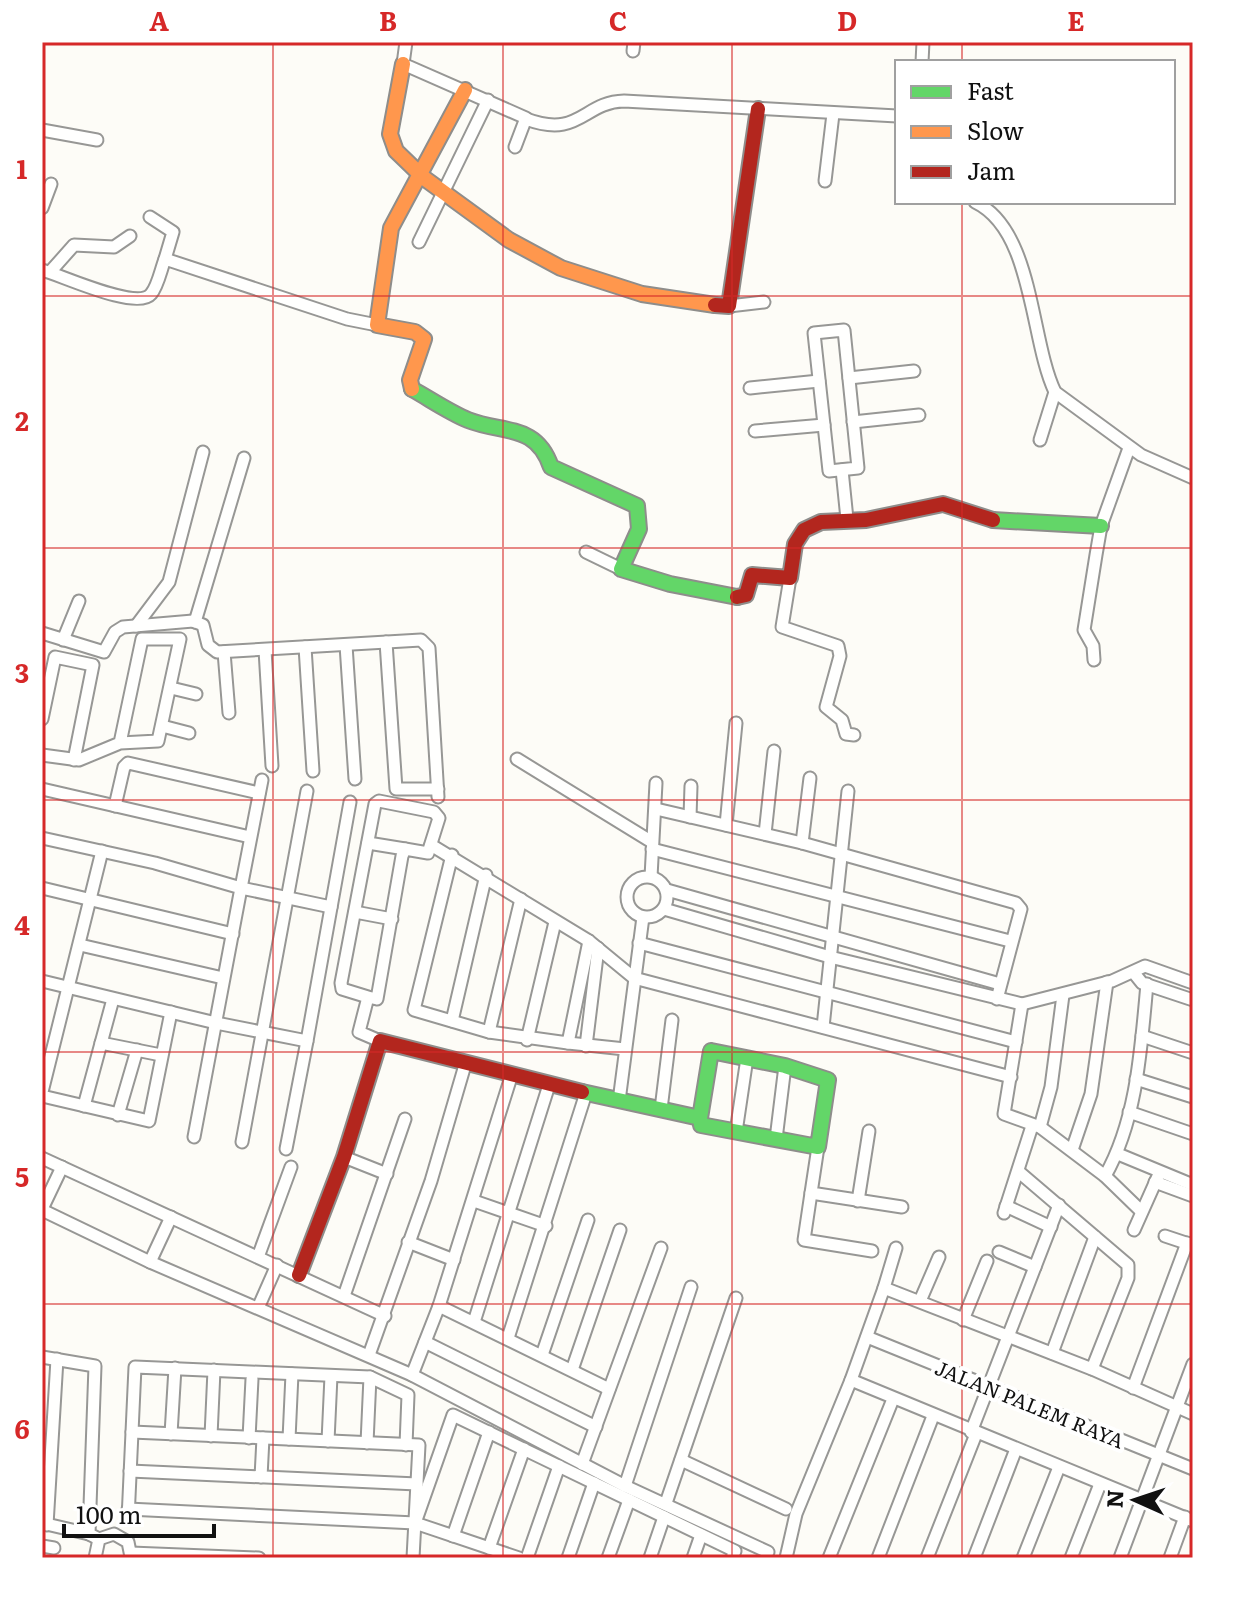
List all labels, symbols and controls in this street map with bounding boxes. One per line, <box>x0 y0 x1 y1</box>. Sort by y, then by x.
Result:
text: A <box>149 0 169 39</box>
text: B <box>379 0 397 39</box>
text: C <box>609 0 627 39</box>
text: D <box>837 0 857 39</box>
text: E <box>1067 0 1085 39</box>
legend <box>895 60 1175 204</box>
text: Fast <box>967 72 1014 107</box>
text: Slow <box>967 112 1024 147</box>
text: 1 <box>17 148 28 187</box>
text: Jam <box>967 152 1015 187</box>
text: 2 <box>15 400 29 439</box>
text: 3 <box>15 652 29 691</box>
text: 4 <box>14 904 30 943</box>
text: 5 <box>15 1156 29 1195</box>
street label: JALAN PALEM RAYA <box>931 1351 1129 1455</box>
text: 6 <box>14 1408 30 1447</box>
north arrow <box>1095 1460 1175 1540</box>
scale bar <box>64 1488 214 1538</box>
text: N <box>1097 1489 1130 1509</box>
text: 100 m <box>76 1496 142 1531</box>

